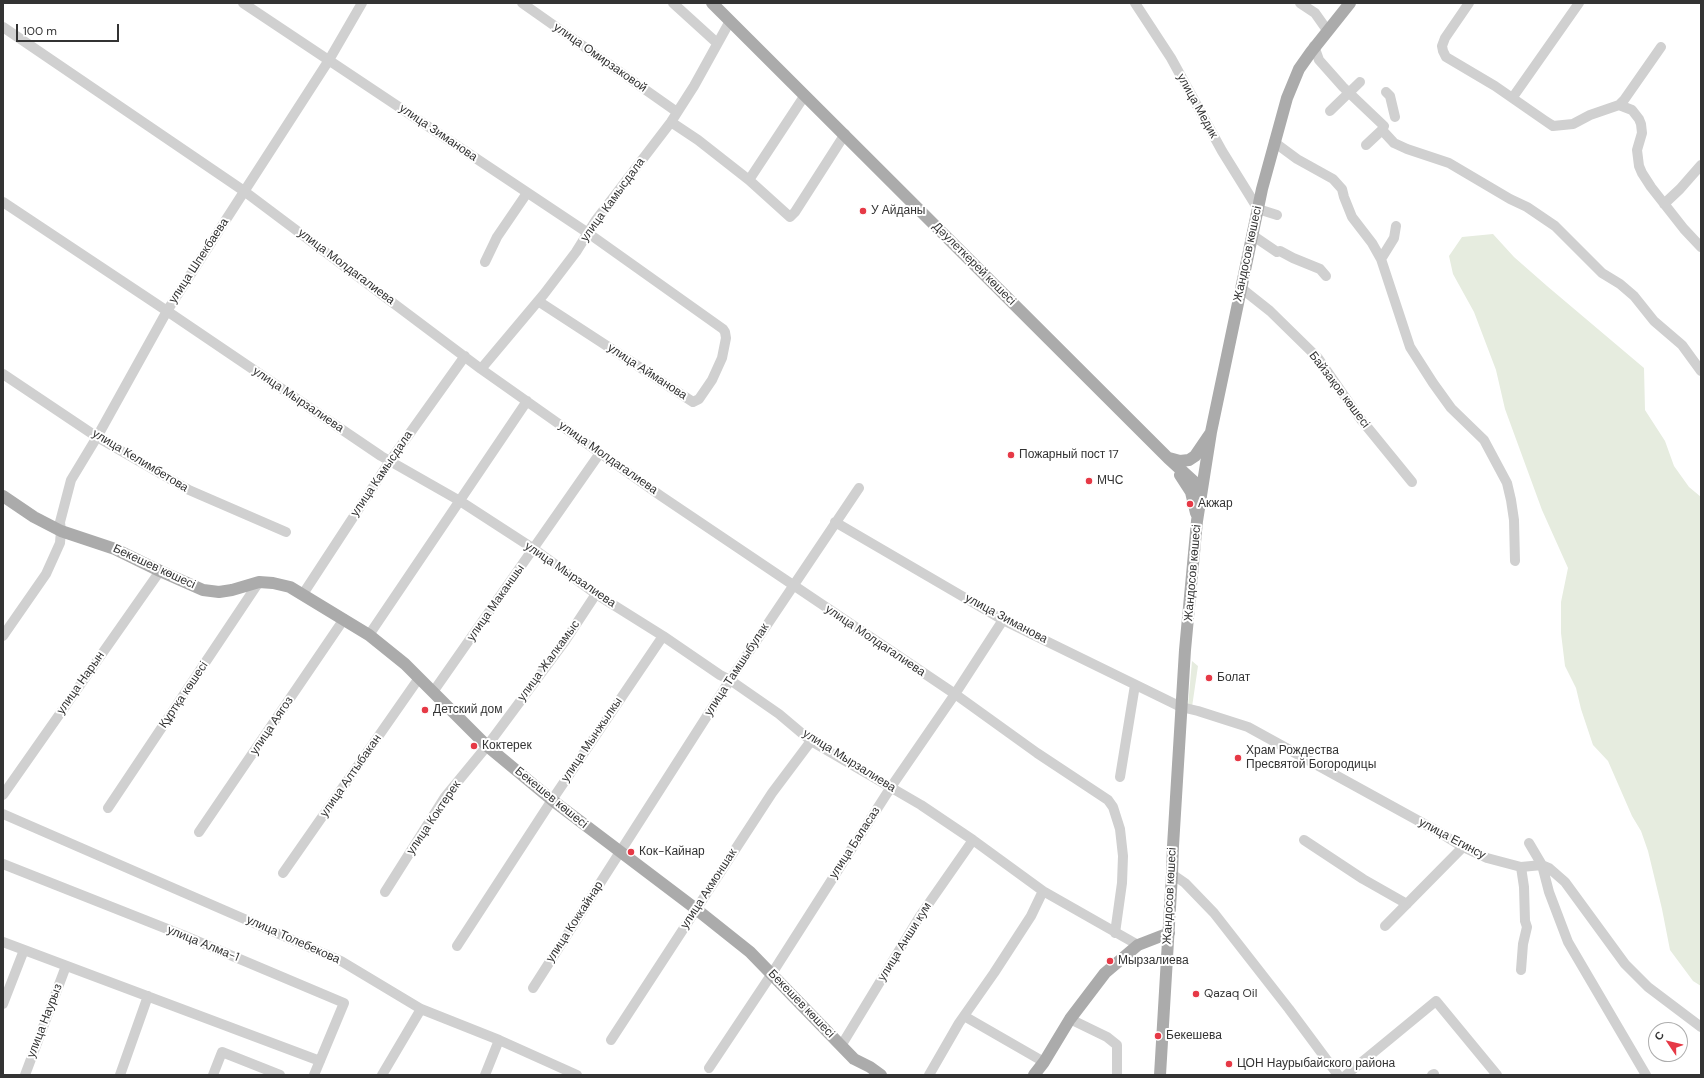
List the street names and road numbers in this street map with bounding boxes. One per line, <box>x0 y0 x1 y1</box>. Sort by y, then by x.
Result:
street label: улица Омирзаковой <box>550 20 650 96</box>
street label: улица Медик <box>1173 71 1221 141</box>
street label: улица Зиманова <box>396 102 480 164</box>
street label: улица Камысдала <box>578 155 648 245</box>
street label: Жандосов көшесі <box>1231 205 1265 303</box>
street label: улица Шпекбаева <box>166 216 232 306</box>
street label: Дәулеткерей көшесі <box>929 219 1019 309</box>
street label: улица Молдагалиева <box>295 226 397 308</box>
street label: улица Айманова <box>604 341 690 403</box>
street label: Байзақов көшесі <box>1306 349 1372 431</box>
street label: улица Мырзалиева <box>250 364 346 436</box>
street label: улица Молдагалиева <box>556 418 660 498</box>
street label: улица Келимбетова <box>89 427 191 495</box>
street label: улица Камысдала <box>348 428 416 520</box>
street label: Жандосов көшесі <box>1182 524 1204 622</box>
street label: улица Мырзалиева <box>522 539 618 611</box>
street label: Бекешев көшесі <box>110 542 198 592</box>
street label: улица Маканшы <box>464 562 528 644</box>
street label: улица Зиманова <box>962 591 1050 647</box>
street label: улица Молдагалиева <box>822 602 928 680</box>
street label: улица Жалкамыс <box>515 618 583 704</box>
street label: улица Тамшыбулак <box>702 621 772 719</box>
street label: улица Нарын <box>54 649 108 717</box>
street label: Құртқа көшесі <box>157 659 211 731</box>
street label: улица Аягоз <box>247 694 297 758</box>
street label: улица Мынжылкы <box>558 695 626 785</box>
street label: улица Мырзалиева <box>800 727 898 795</box>
street label: улица Алтыбакан <box>317 732 385 820</box>
street label: Бекешев көшесі <box>512 764 590 832</box>
street label: улица Коктерек <box>404 778 464 858</box>
street label: улица Баласаз <box>827 805 883 881</box>
street label: улица Егинсу <box>1416 815 1488 863</box>
street label: улица Акмоншак <box>678 846 740 932</box>
street label: Жандосов көшесі <box>1160 847 1180 945</box>
street label: улица Коккайнар <box>543 879 607 965</box>
street label: улица Анши кум <box>875 900 935 984</box>
street label: улица Толебекова <box>244 913 342 967</box>
street label: улица Алма-1 <box>165 923 241 965</box>
street label: Бекешев көшесі <box>765 967 837 1041</box>
street label: улица Наурыз <box>24 982 66 1060</box>

